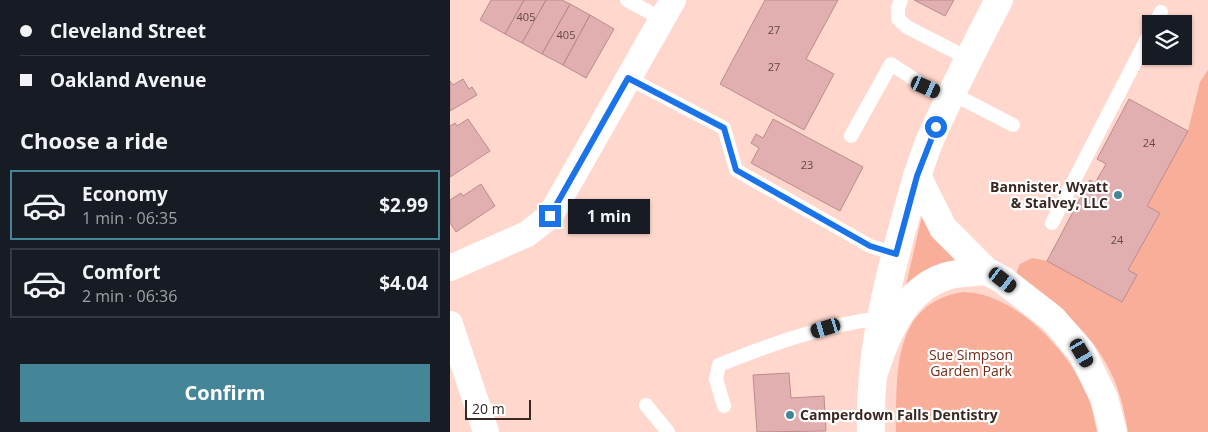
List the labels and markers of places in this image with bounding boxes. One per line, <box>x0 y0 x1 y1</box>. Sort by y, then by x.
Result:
place label: Bannister, Wyatt & Stalvey, LLC <box>990 177 1108 212</box>
marker: Bannister, Wyatt & Stalvey, LLC <box>1112 189 1124 201</box>
place label: Camperdown Falls Dentistry <box>800 405 998 424</box>
marker: Camperdown Falls Dentistry <box>784 409 796 421</box>

